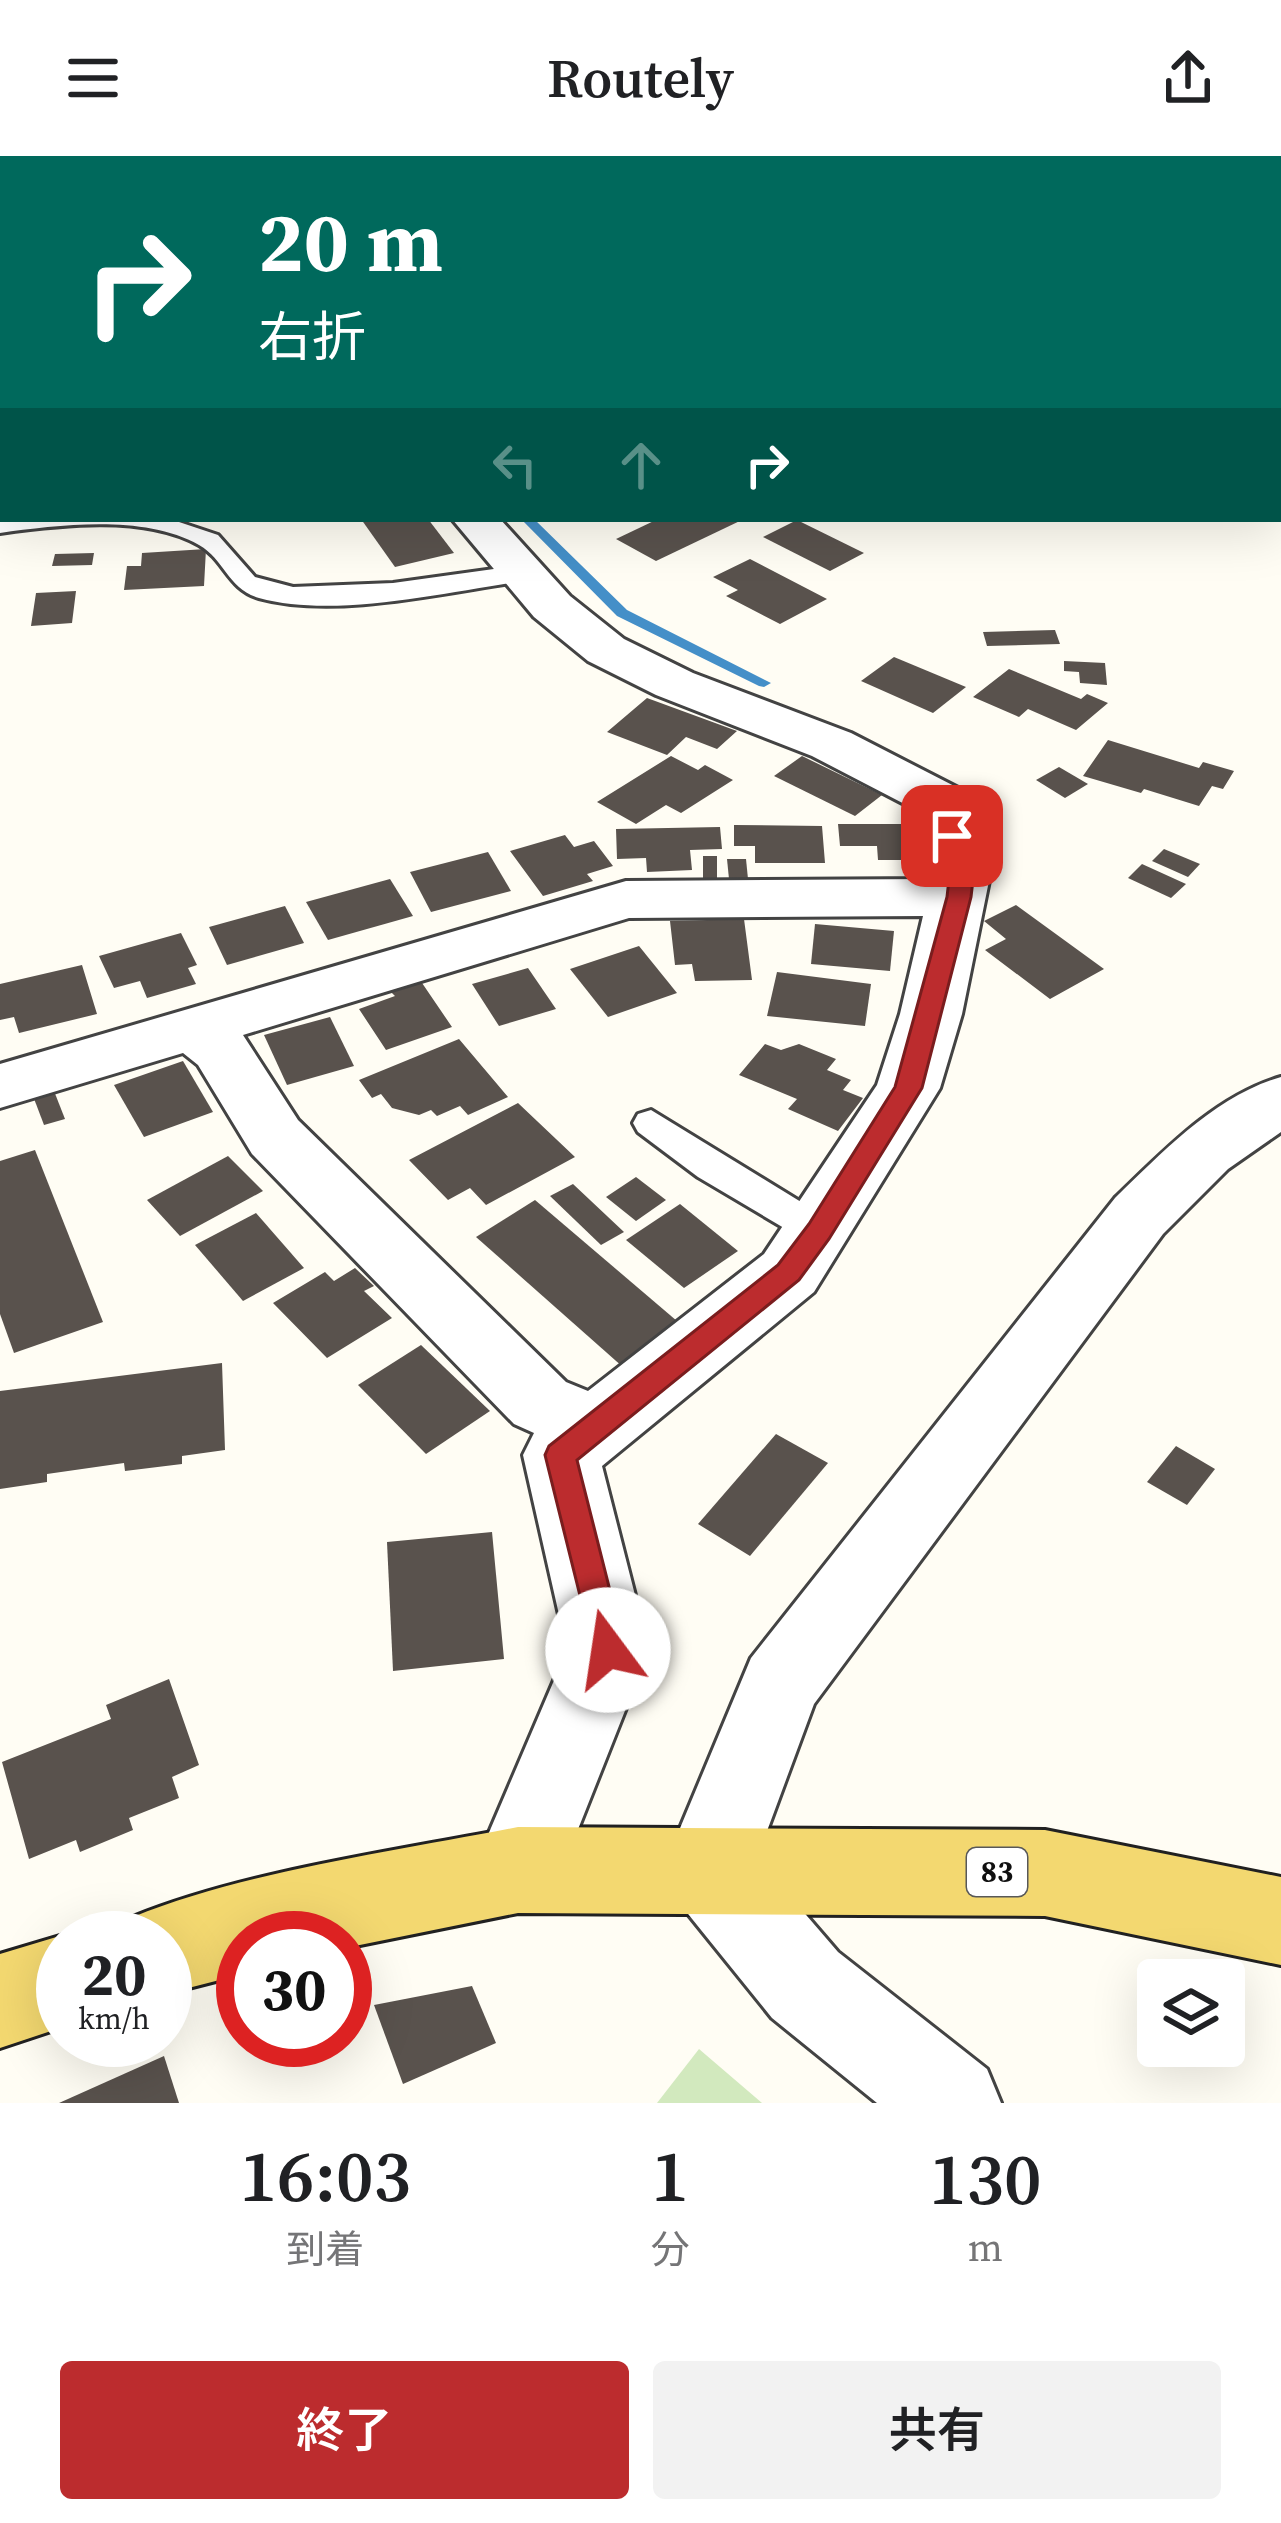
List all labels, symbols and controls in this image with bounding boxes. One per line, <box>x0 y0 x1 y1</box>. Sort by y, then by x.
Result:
text: Routely <box>547 41 734 115</box>
icon: menu <box>60 45 126 111</box>
icon: share <box>1155 45 1221 111</box>
text: 20 m <box>258 184 443 299</box>
icon: right <box>60 204 216 360</box>
text: 右折 <box>258 300 366 374</box>
icon: left <box>482 432 548 498</box>
icon: ahead <box>608 432 674 498</box>
icon: right <box>734 432 800 498</box>
pin <box>901 785 1003 887</box>
icon: arrive <box>919 803 985 869</box>
position arrow <box>545 1587 671 1713</box>
road number: 83 <box>967 1848 1027 1896</box>
speed limit sign: 30 <box>216 1911 372 2067</box>
text: 20 <box>81 1933 147 2015</box>
map controls <box>1137 1959 1245 2067</box>
button: layers <box>1137 1959 1245 2067</box>
text: km/h <box>78 1998 150 2039</box>
text: 16:03 <box>240 2126 411 2225</box>
text: 1 <box>651 2126 689 2225</box>
text: 130 <box>929 2129 1041 2228</box>
text: m <box>968 2221 1003 2274</box>
text: 到着 <box>286 2223 364 2276</box>
text: 分 <box>651 2223 690 2276</box>
button: 終了 <box>60 2361 629 2499</box>
button: 共有 <box>653 2361 1221 2499</box>

